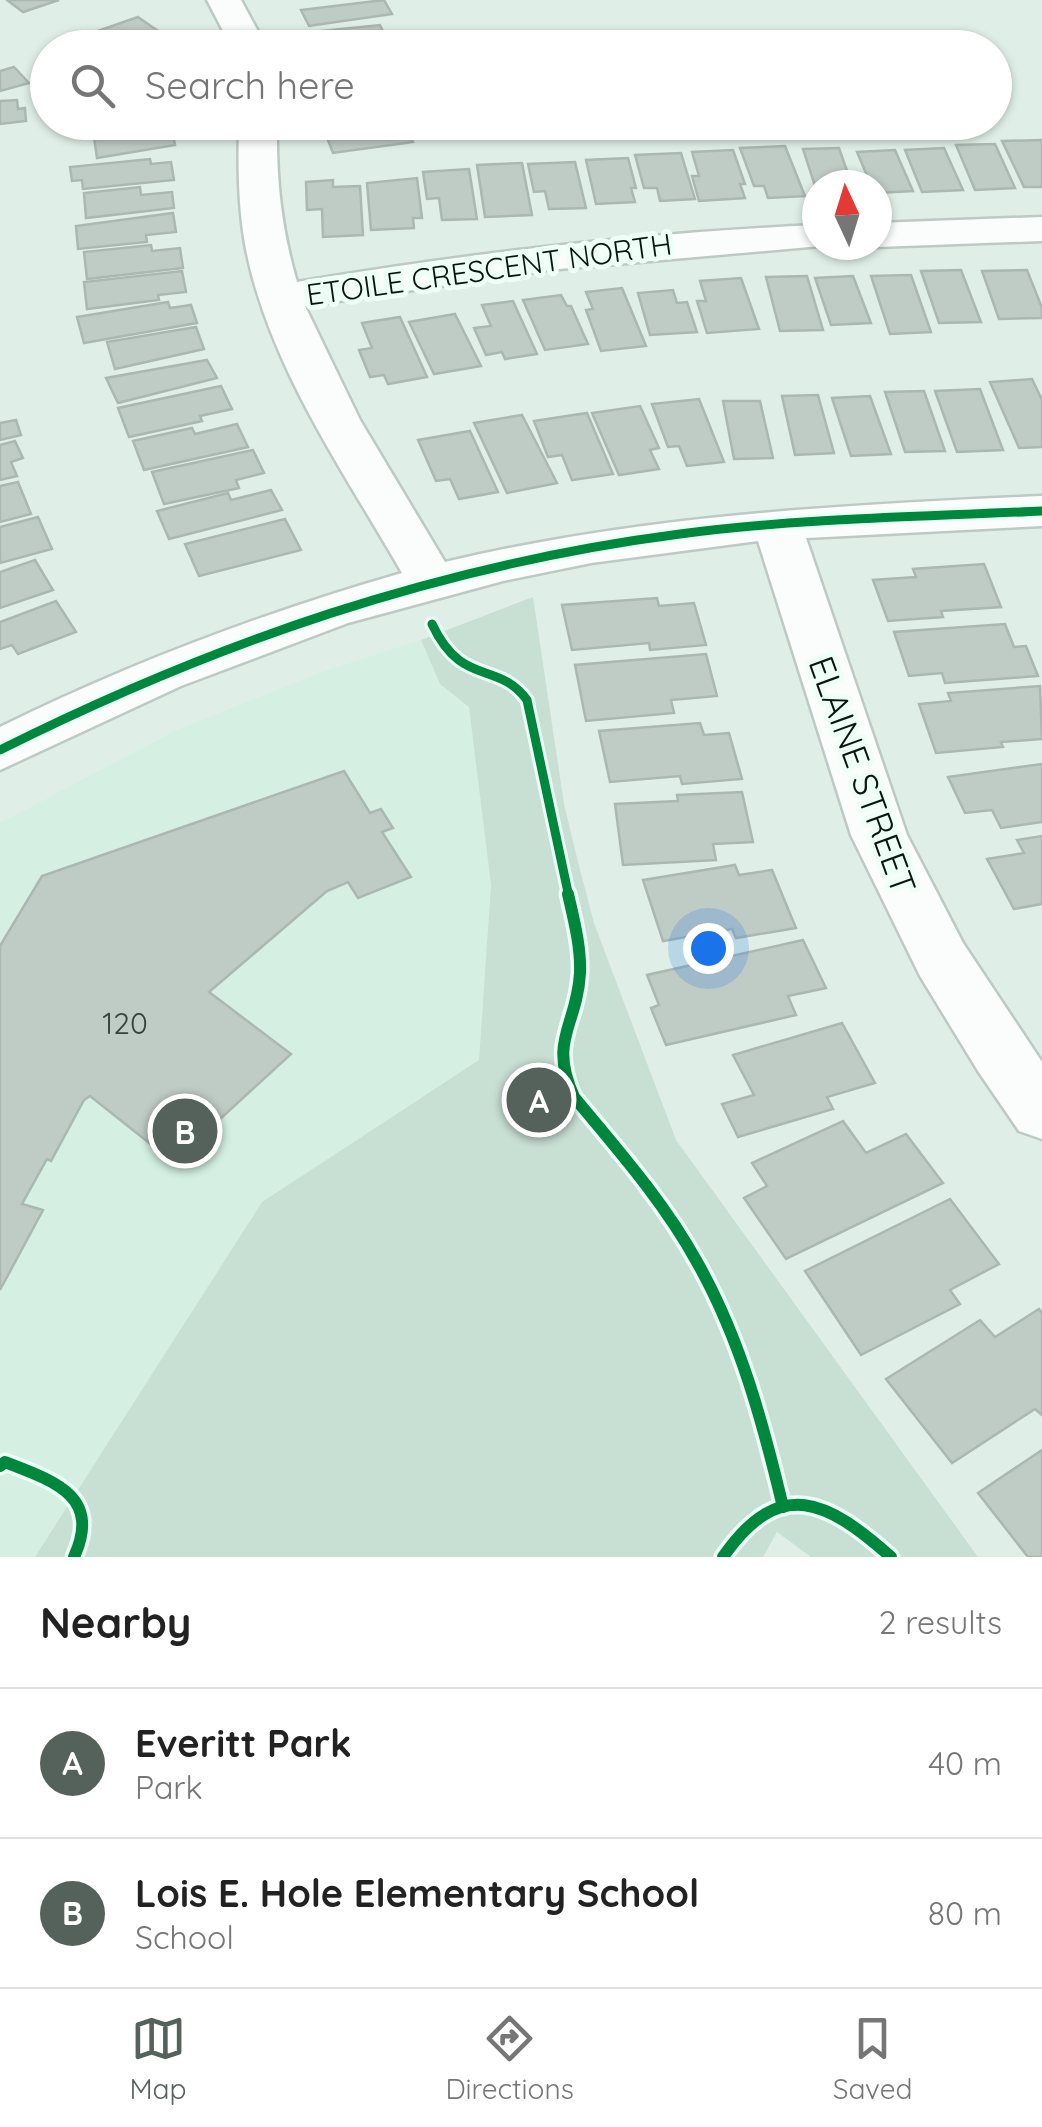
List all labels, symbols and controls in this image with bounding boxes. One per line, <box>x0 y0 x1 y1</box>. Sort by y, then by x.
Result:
search box <box>30 30 1012 140</box>
icon: search <box>65 58 120 113</box>
text: Search here <box>145 61 355 109</box>
north arrow <box>802 170 892 260</box>
street label: ETOILE CRESCENT NORTH <box>304 225 674 313</box>
street label: ELAINE STREET <box>800 650 926 900</box>
your location <box>683 923 734 974</box>
house number: 120 <box>102 1004 148 1042</box>
pin: A <box>506 1062 572 1138</box>
pin: B <box>152 1094 218 1168</box>
text: Nearby <box>40 1596 191 1649</box>
text: 2 results <box>879 1602 1002 1642</box>
text: Everitt Park <box>135 1719 352 1767</box>
text: A <box>62 1743 83 1783</box>
text: 40 m <box>928 1743 1002 1783</box>
text: Park <box>135 1767 203 1807</box>
text: Lois E. Hole Elementary School <box>135 1869 699 1917</box>
text: B <box>62 1893 83 1933</box>
text: 80 m <box>928 1893 1002 1933</box>
text: School <box>135 1917 234 1957</box>
tab: Map <box>129 2011 187 2106</box>
tab: Directions <box>445 2011 574 2106</box>
tab: Saved <box>833 2011 913 2106</box>

